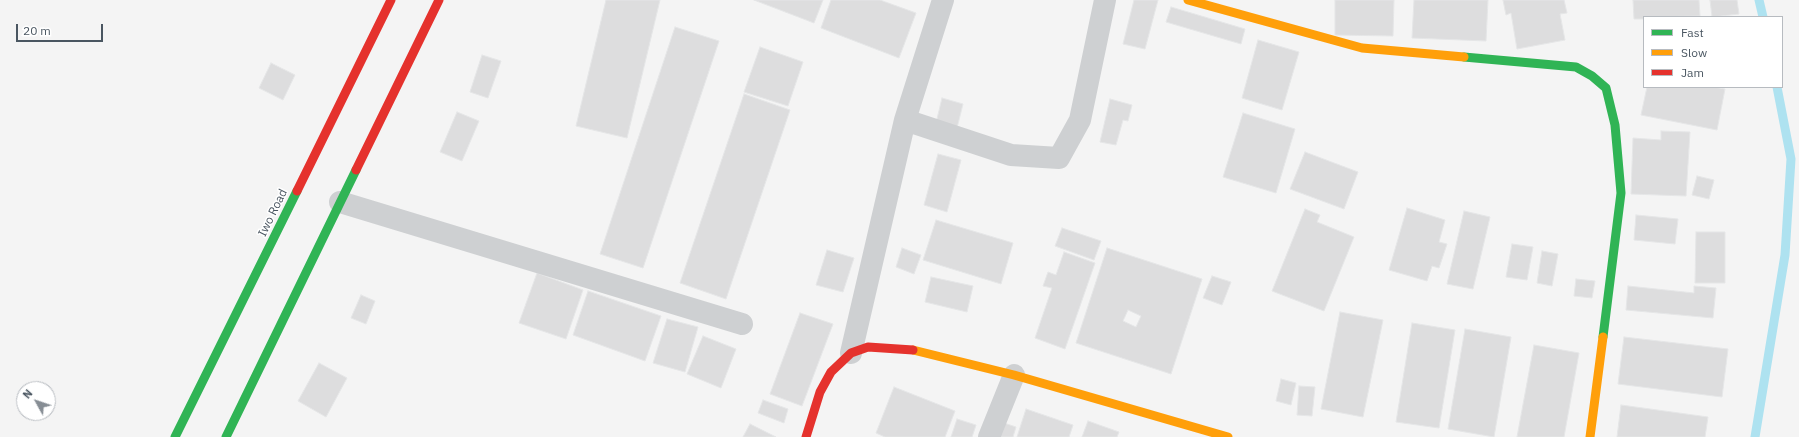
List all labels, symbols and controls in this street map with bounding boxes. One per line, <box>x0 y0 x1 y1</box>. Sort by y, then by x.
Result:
scale bar <box>18 16 105 42</box>
legend <box>1643 16 1783 88</box>
text: 20 m <box>23 23 51 38</box>
text: Fast <box>1681 25 1704 40</box>
text: Slow <box>1681 45 1707 60</box>
text: Jam <box>1681 65 1704 80</box>
street label: Iwo Road <box>255 187 291 239</box>
north arrow <box>16 381 56 421</box>
text: N <box>20 386 35 401</box>

